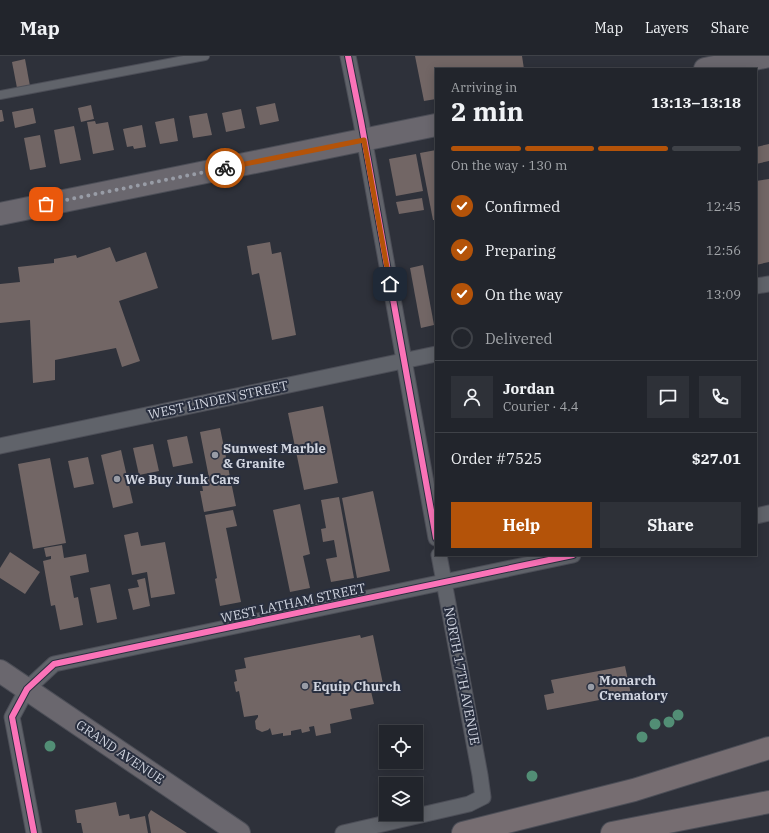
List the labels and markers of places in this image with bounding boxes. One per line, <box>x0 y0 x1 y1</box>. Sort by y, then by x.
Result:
pin <box>29 187 63 221</box>
pin <box>373 267 407 301</box>
place label: Sunwest Marble & Granite <box>223 440 326 472</box>
marker: Sunwest Marble & Granite <box>210 450 220 460</box>
place label: We Buy Junk Cars <box>125 471 240 488</box>
marker: We Buy Junk Cars <box>112 474 122 484</box>
place label: Monarch Crematory <box>599 672 668 704</box>
place label: Equip Church <box>313 678 401 695</box>
marker: Equip Church <box>300 681 310 691</box>
marker: Monarch Crematory <box>586 682 596 692</box>

